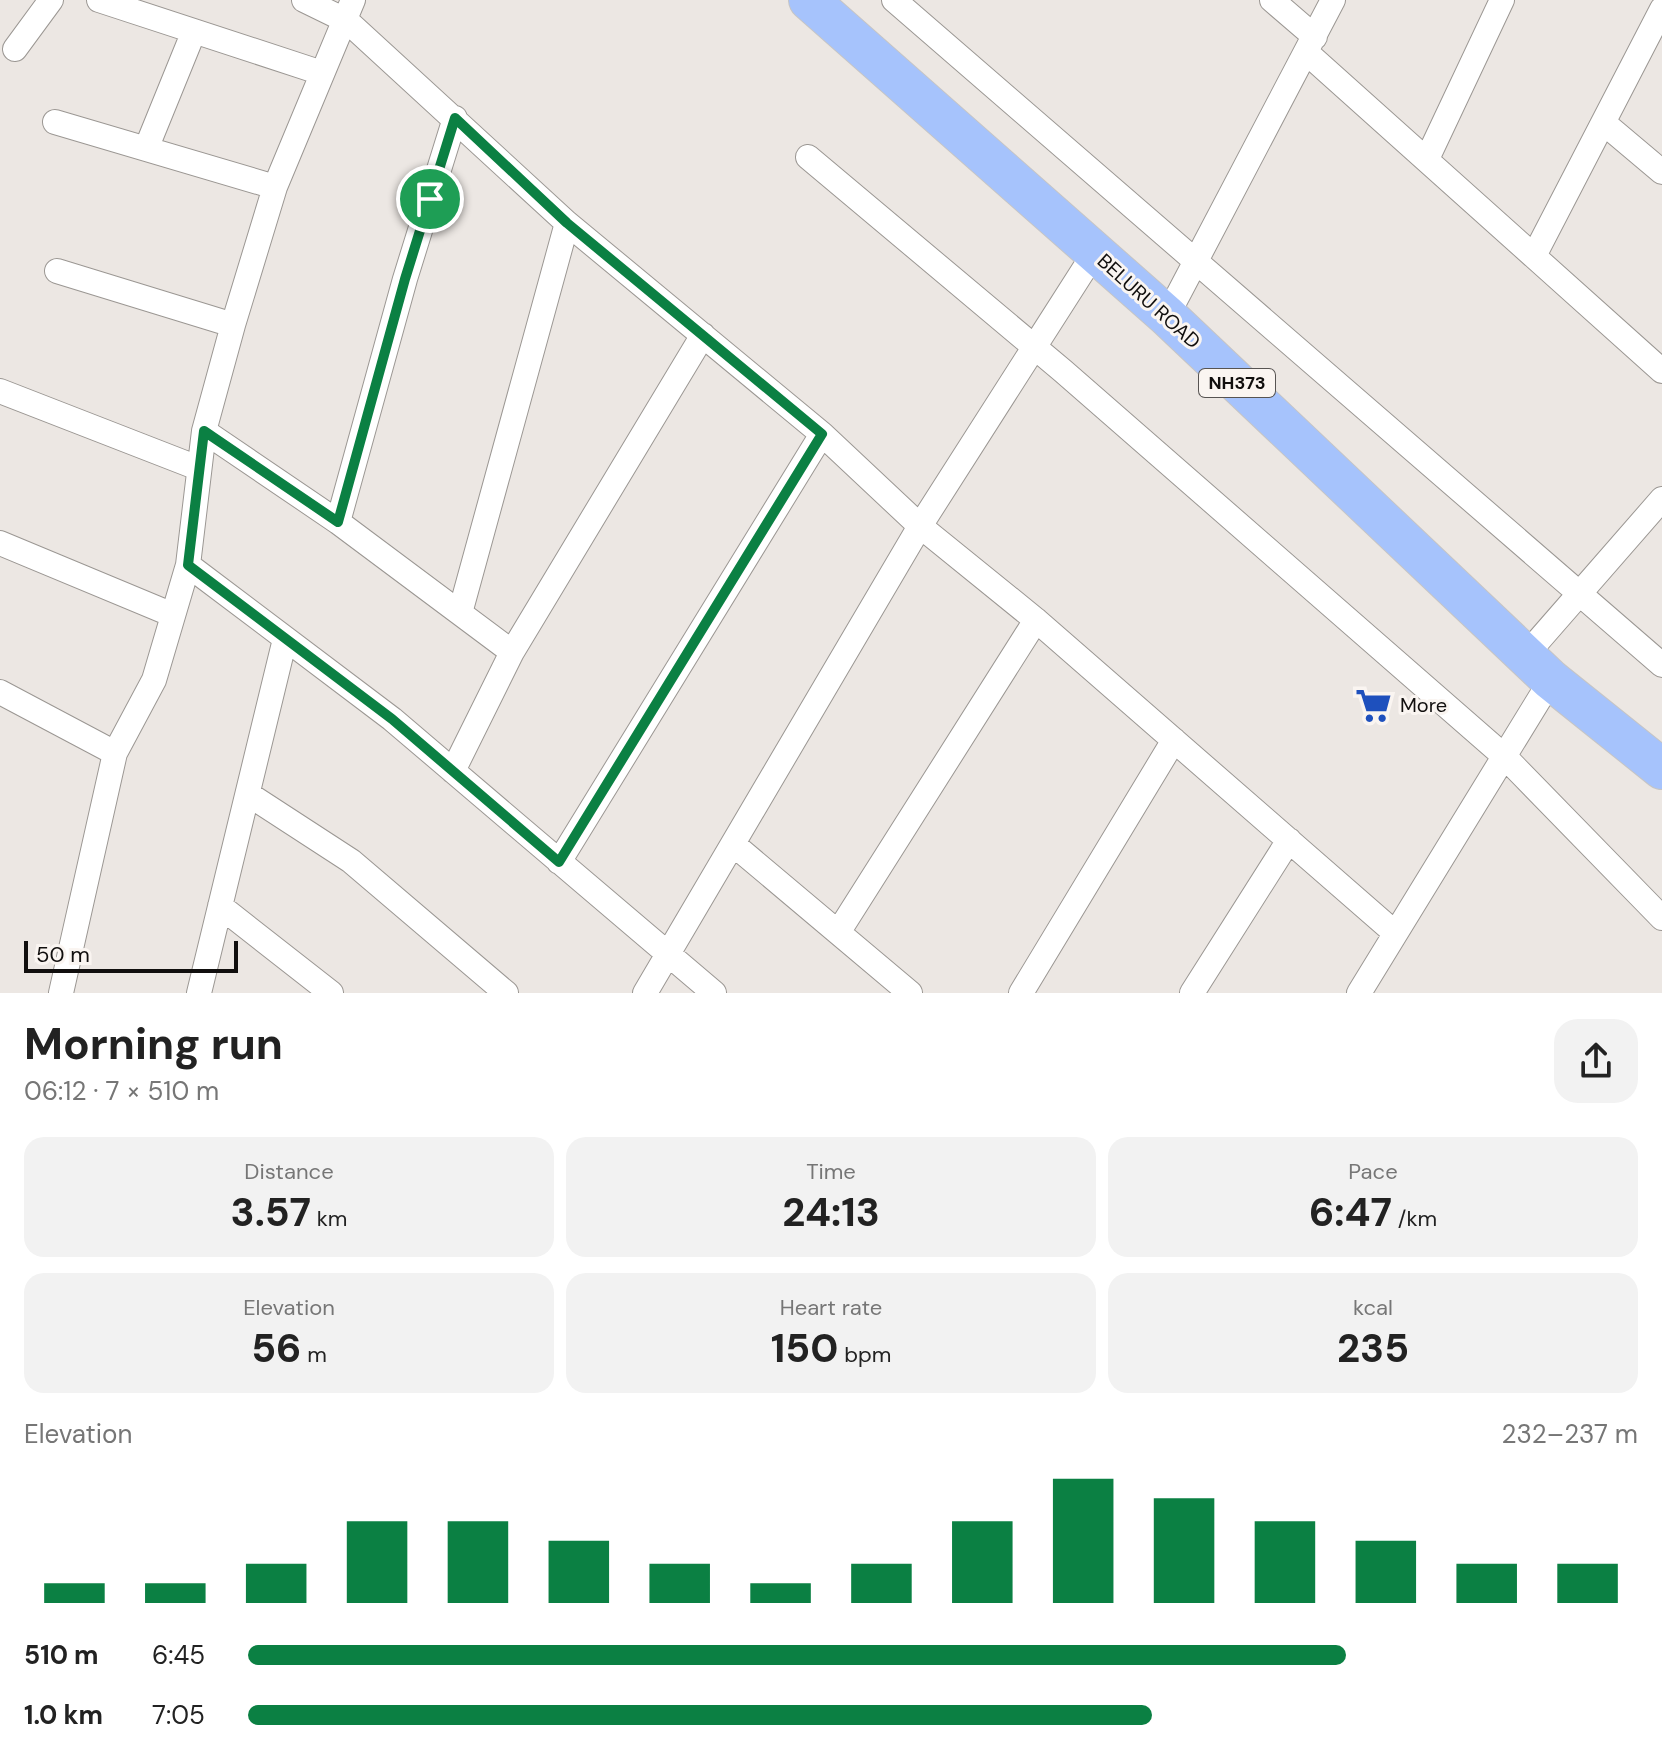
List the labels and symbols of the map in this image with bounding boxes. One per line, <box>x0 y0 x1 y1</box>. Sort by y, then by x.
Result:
pin <box>396 165 464 233</box>
street label: BELURU ROAD <box>1092 248 1206 354</box>
road number: NH373 <box>1199 369 1275 397</box>
supermarket icon: More <box>1355 686 1393 724</box>
place label: More <box>1400 692 1447 718</box>
scale bar <box>24 937 238 973</box>

